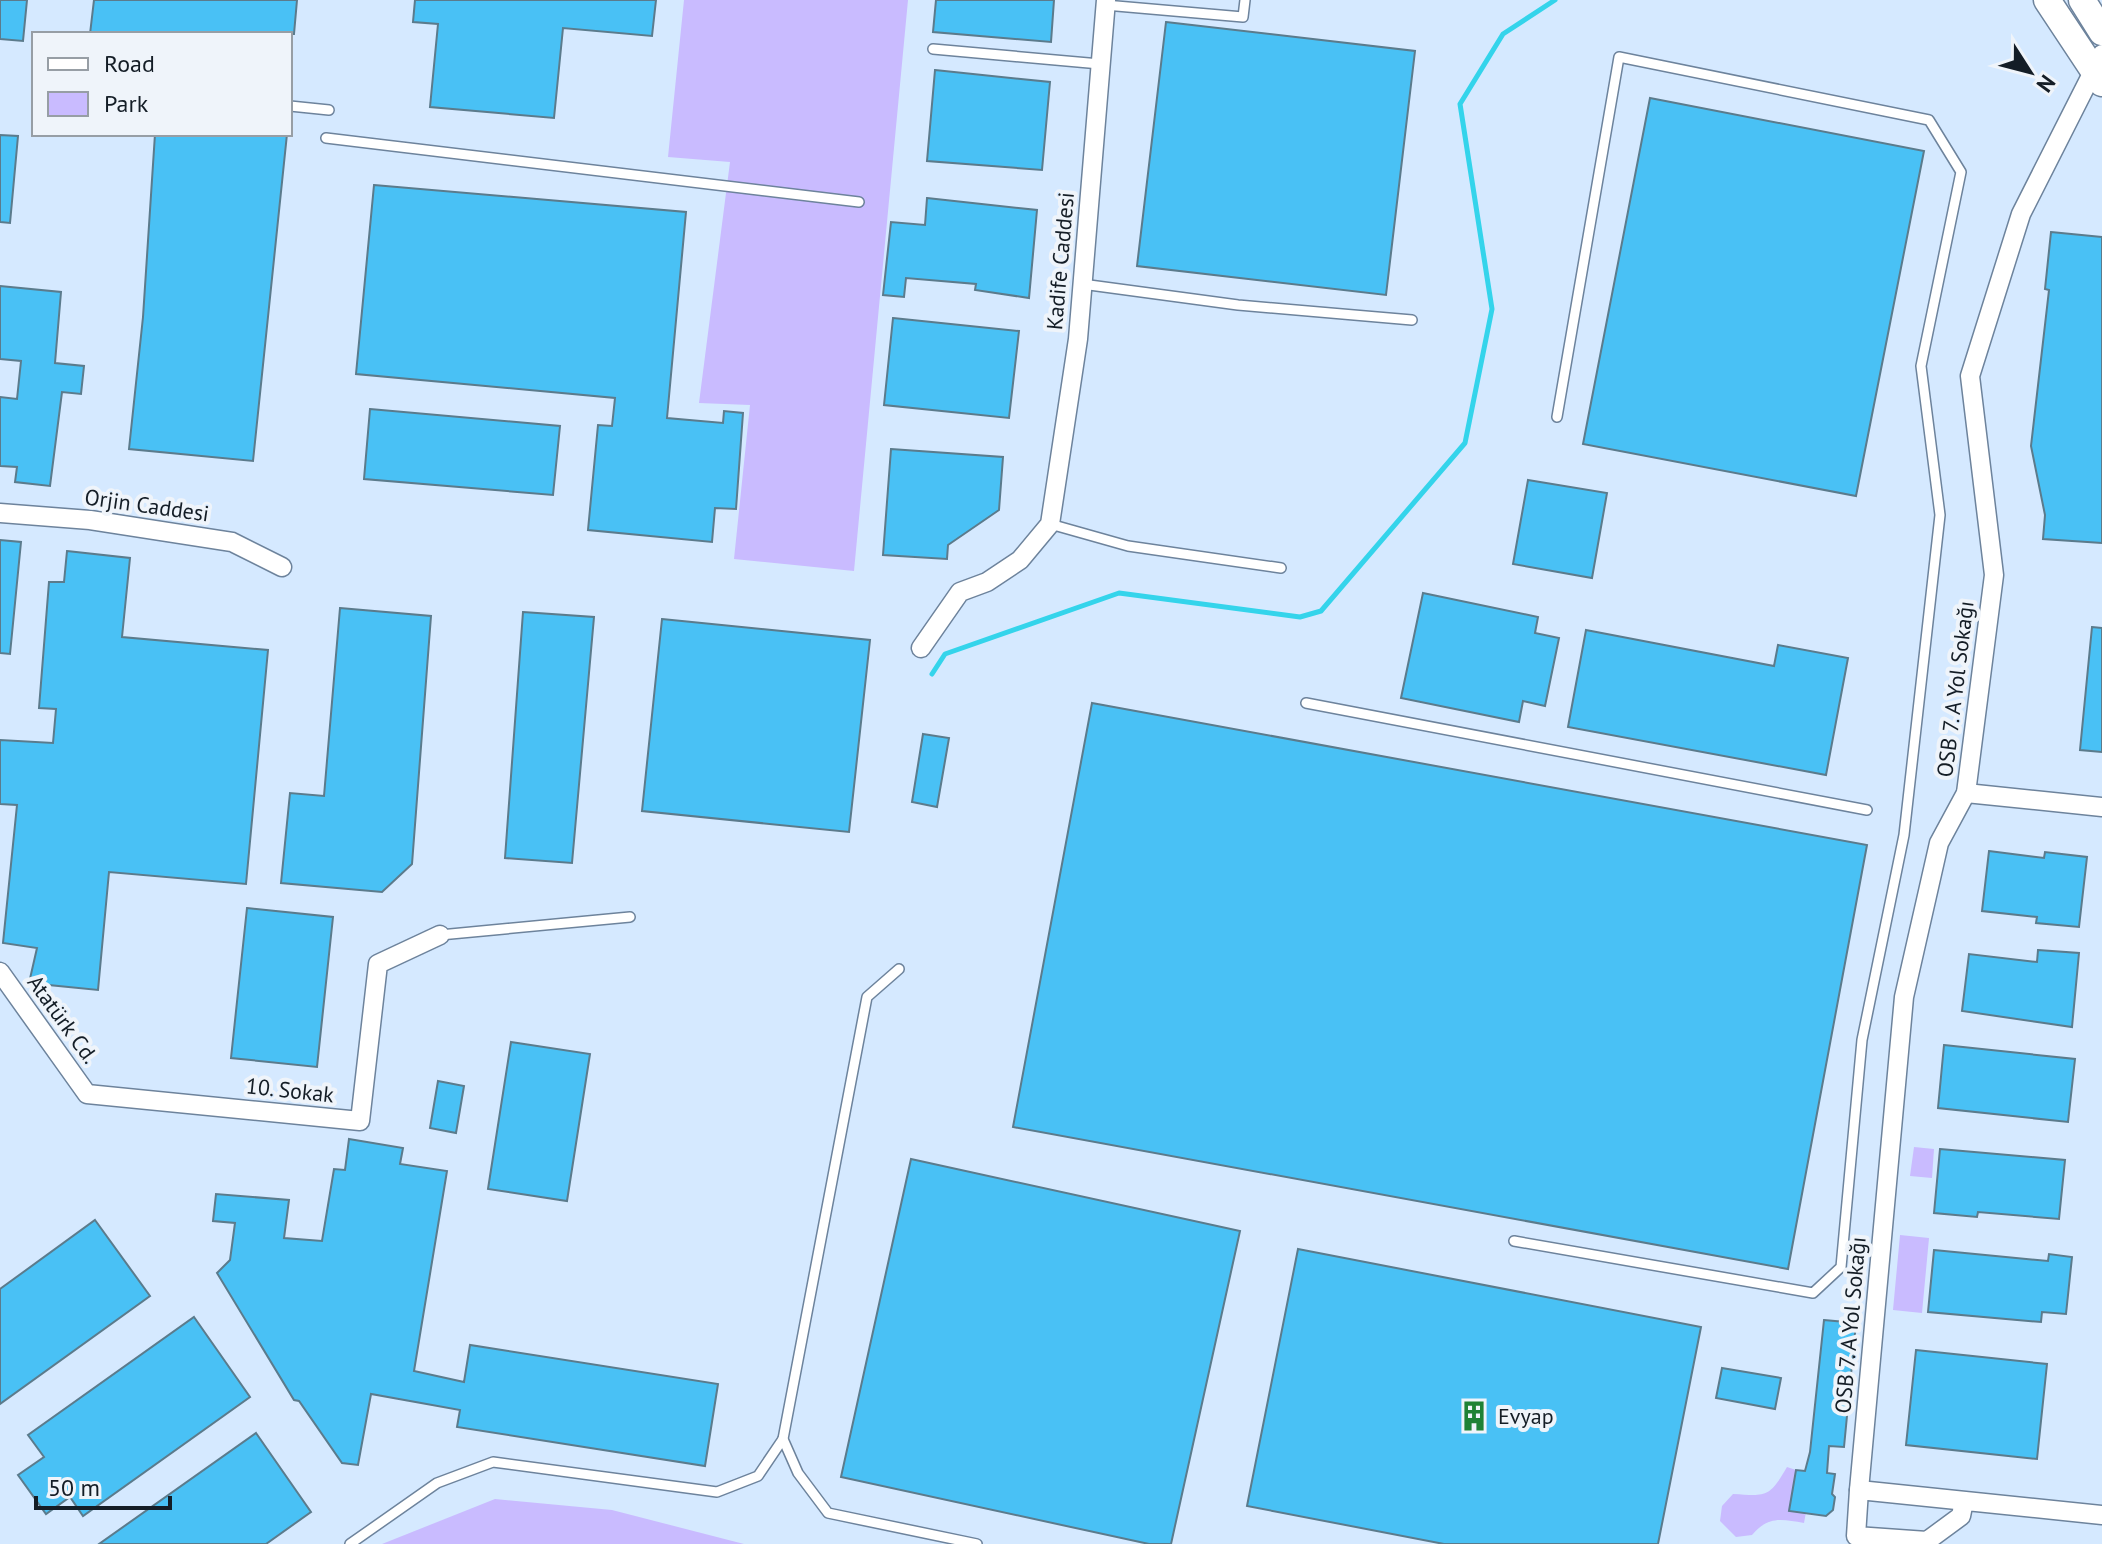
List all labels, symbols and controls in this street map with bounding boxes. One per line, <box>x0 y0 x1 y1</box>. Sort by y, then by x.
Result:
legend <box>32 32 292 136</box>
north arrow <box>1990 32 2070 112</box>
text: Road <box>104 48 155 79</box>
text: N <box>2031 70 2062 98</box>
text: Park <box>104 88 149 119</box>
street label: Kadife Caddesi <box>1040 191 1080 331</box>
street label: Orjin Caddesi <box>83 482 211 528</box>
street label: OSB 7. A Yol Sokağı <box>1930 599 1980 779</box>
street label: Atatürk Cd. <box>22 969 104 1069</box>
street label: 10. Sokak <box>245 1071 336 1109</box>
street label: OSB 7. A Yol Sokağı <box>1828 1235 1872 1415</box>
building icon: Evyap <box>1457 1399 1491 1433</box>
place label: Evyap <box>1498 1402 1554 1430</box>
scale bar <box>36 1460 170 1510</box>
text: 50 m <box>48 1472 100 1503</box>

